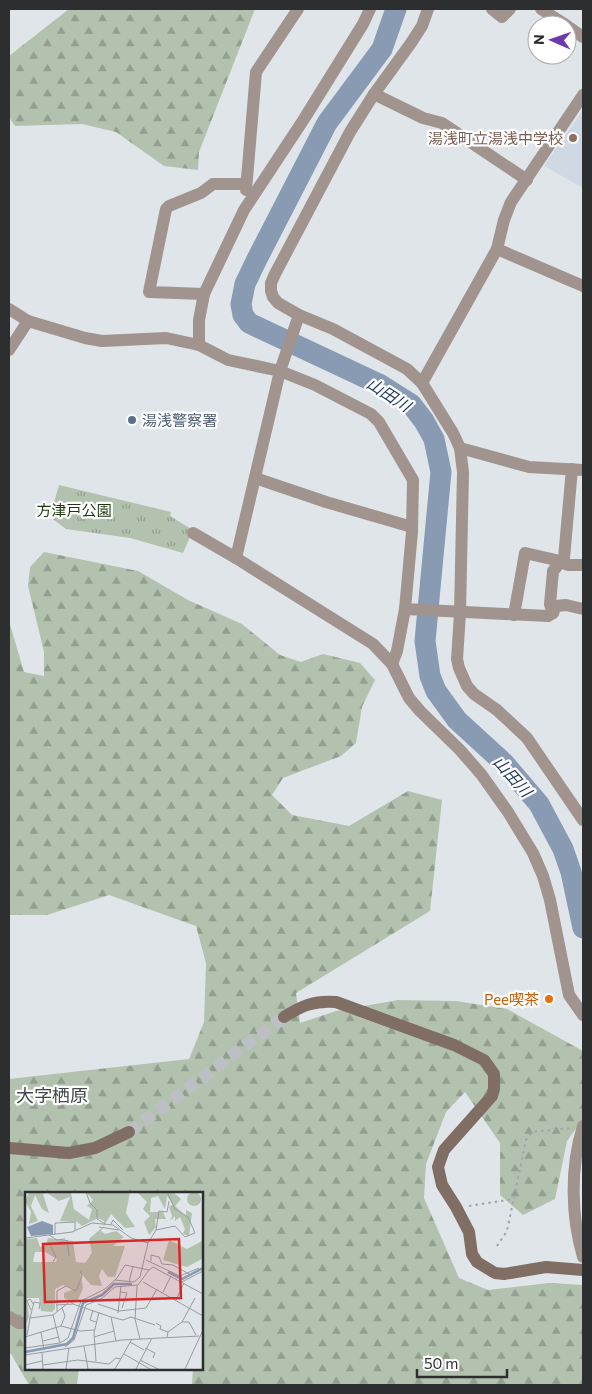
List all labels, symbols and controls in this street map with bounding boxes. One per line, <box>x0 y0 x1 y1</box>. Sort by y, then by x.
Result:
north arrow <box>527 15 577 65</box>
text: N <box>530 34 547 45</box>
place label: 湯浅町立湯浅中学校 <box>428 129 563 147</box>
marker: 湯浅町立湯浅中学校 <box>567 132 579 144</box>
water label: 山田川 <box>364 373 416 416</box>
place label: 湯浅警察署 <box>142 411 217 429</box>
marker: 湯浅警察署 <box>126 414 138 426</box>
park label: 方津戸公園 <box>36 501 112 519</box>
water label: 山田川 <box>490 752 537 802</box>
place label: Pee喫茶 <box>484 990 539 1008</box>
marker: Pee喫茶 <box>543 993 555 1005</box>
district label: 大字栖原 <box>16 1084 88 1106</box>
inset map <box>25 1192 202 1369</box>
scale bar <box>417 1346 507 1378</box>
text: 50 m <box>424 1354 458 1372</box>

